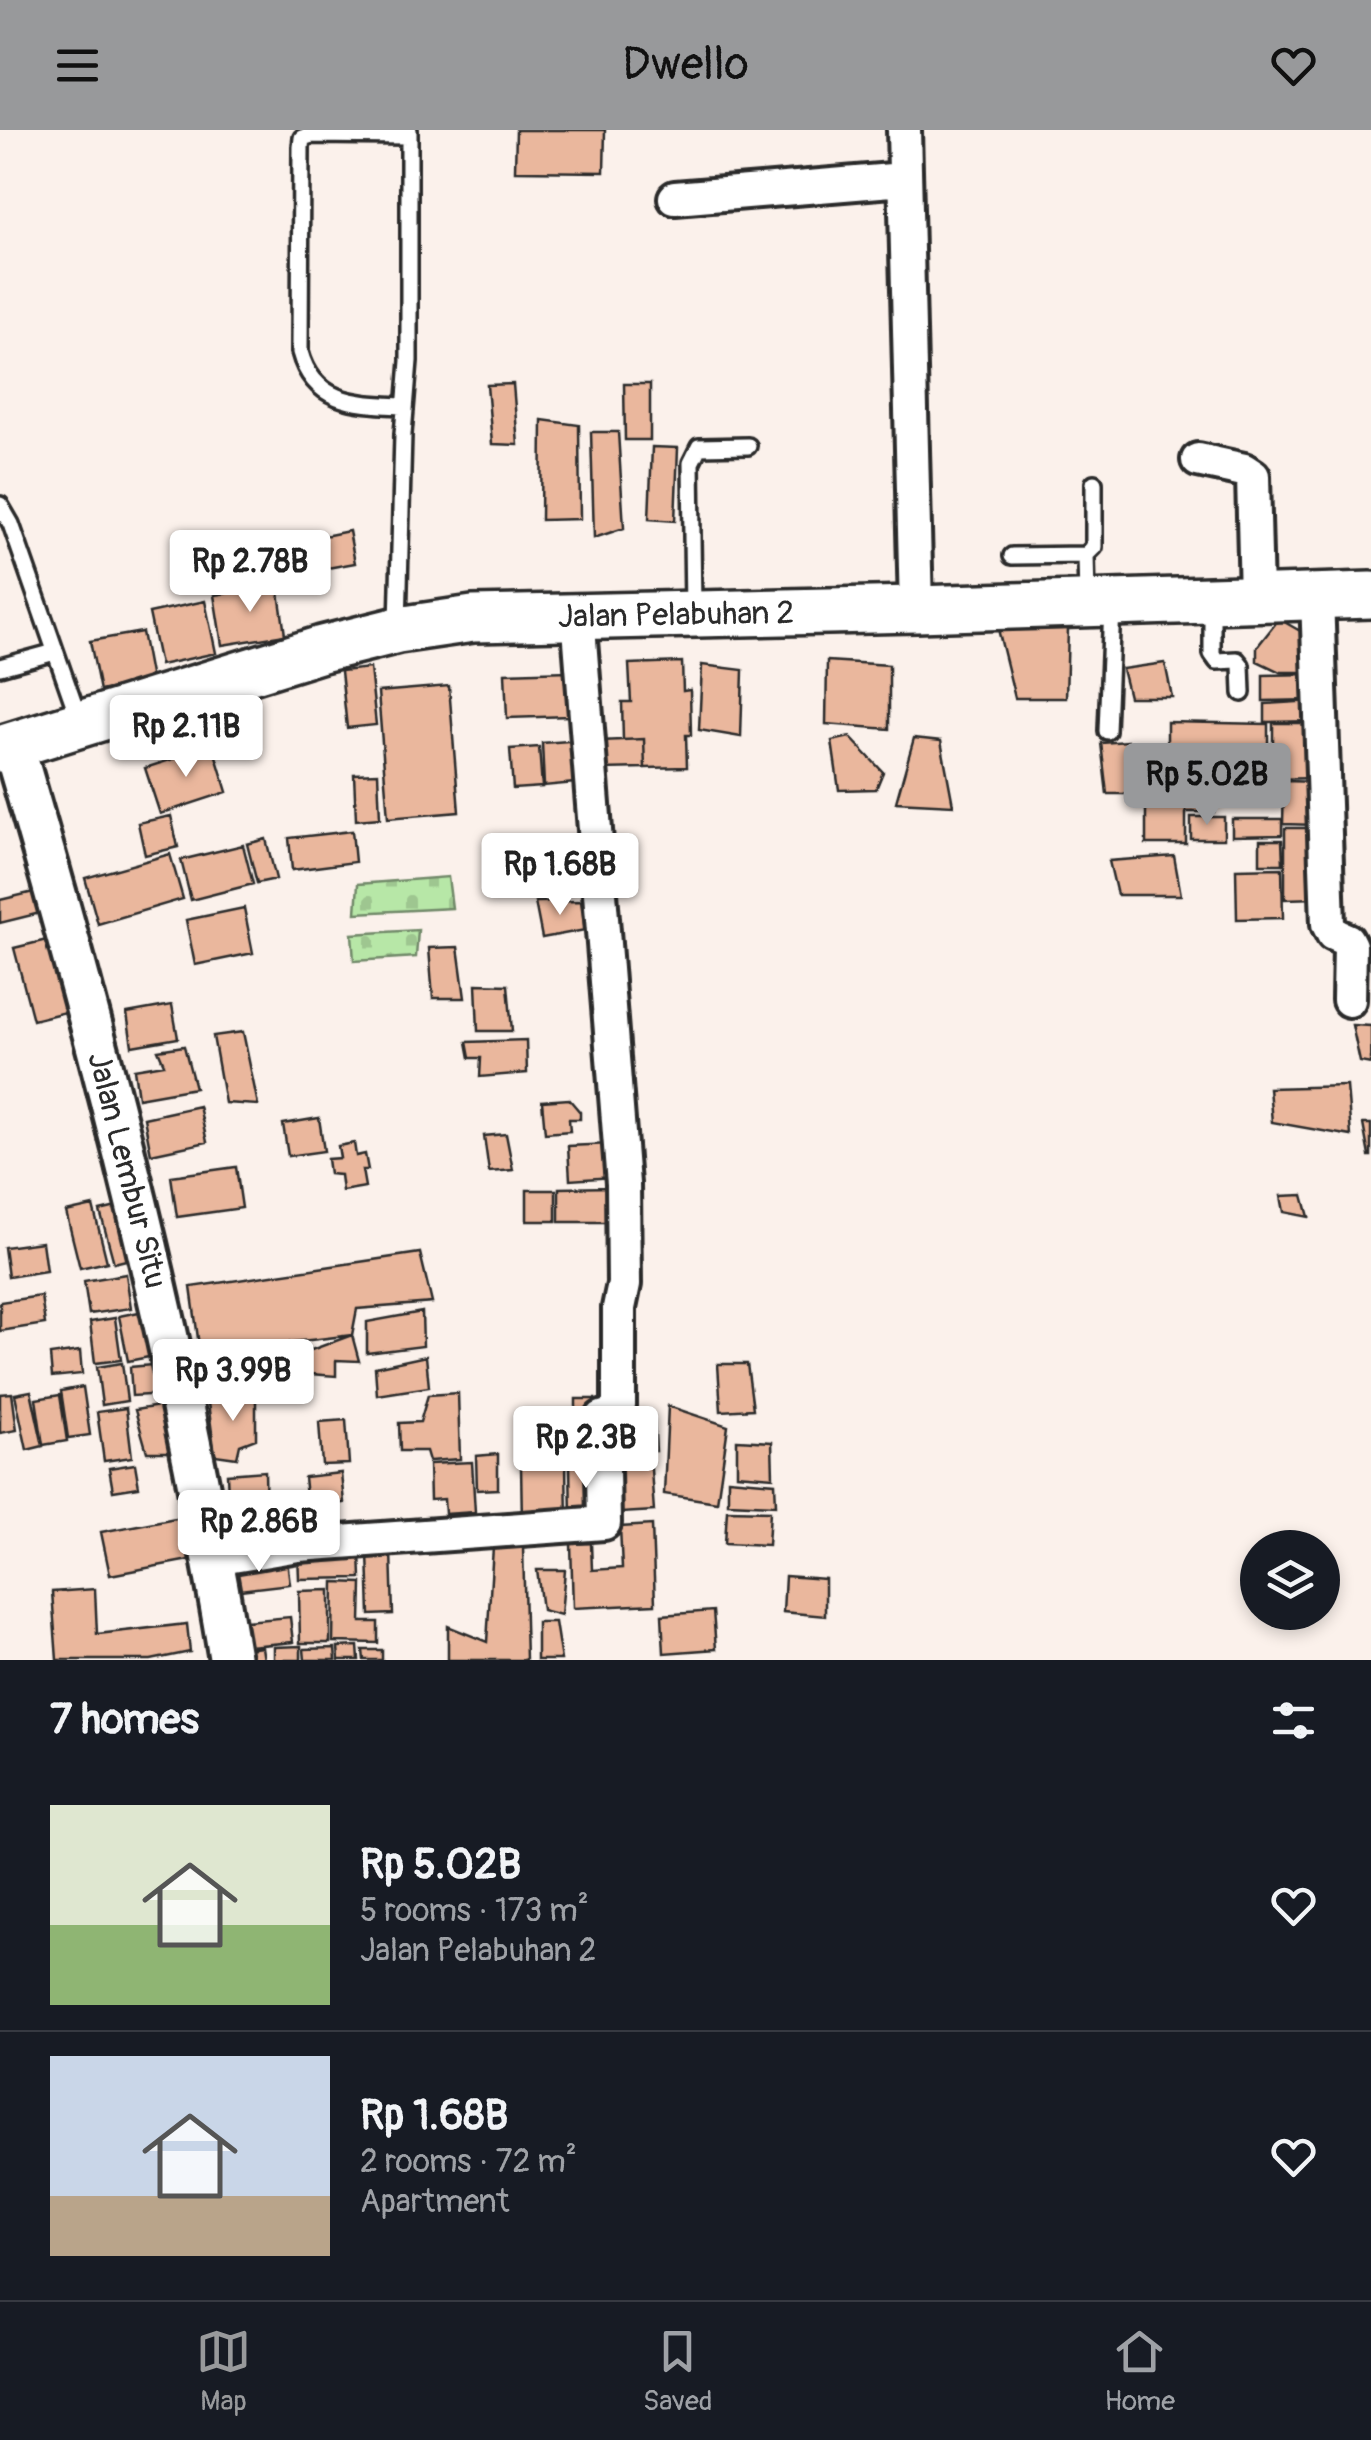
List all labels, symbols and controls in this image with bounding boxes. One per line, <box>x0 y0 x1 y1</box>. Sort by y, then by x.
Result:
text: Dwello <box>622 37 749 93</box>
icon: menu <box>50 38 105 93</box>
icon: heart <box>1266 38 1321 93</box>
pin: Rp 2.78B <box>147 530 353 615</box>
text: Rp 2.78B <box>192 542 308 582</box>
street label: Jalan Pelabuhan 2 <box>557 593 795 637</box>
pin: Rp 2.11B <box>83 695 289 780</box>
text: Rp 2.11B <box>132 707 240 747</box>
pin: Rp 5.02B <box>1104 743 1310 828</box>
text: Rp 5.02B <box>1146 755 1268 795</box>
pin: Rp 1.68B <box>457 833 663 918</box>
text: Rp 1.68B <box>504 845 616 885</box>
street label: Jalan Lembur Situ <box>78 1048 176 1293</box>
pin: Rp 3.99B <box>130 1339 336 1424</box>
text: Rp 3.99B <box>175 1351 291 1391</box>
pin: Rp 2.3B <box>494 1406 678 1491</box>
text: Rp 2.3B <box>535 1418 637 1458</box>
pin: Rp 2.86B <box>156 1490 362 1575</box>
text: Rp 2.86B <box>200 1502 318 1542</box>
map controls <box>1240 1530 1340 1630</box>
button: layers <box>1240 1530 1340 1630</box>
icon: filters <box>1266 1693 1321 1748</box>
text: 7 homes <box>50 1694 199 1746</box>
text: Rp 5.02B <box>360 1839 521 1891</box>
icon: home <box>130 1845 250 1965</box>
icon: heart <box>1266 1878 1321 1933</box>
text: 5 rooms · 173 m² <box>360 1891 589 1931</box>
text: Jalan Pelabuhan 2 <box>360 1931 596 1971</box>
text: Rp 1.68B <box>360 2090 508 2142</box>
icon: home <box>130 2096 250 2216</box>
icon: heart <box>1266 2129 1321 2184</box>
text: 2 rooms · 72 m² <box>360 2142 577 2182</box>
text: Apartment <box>360 2182 509 2222</box>
tab: Map <box>196 2324 251 2419</box>
tab: Saved <box>643 2324 712 2419</box>
tab: Home <box>1104 2324 1175 2419</box>

